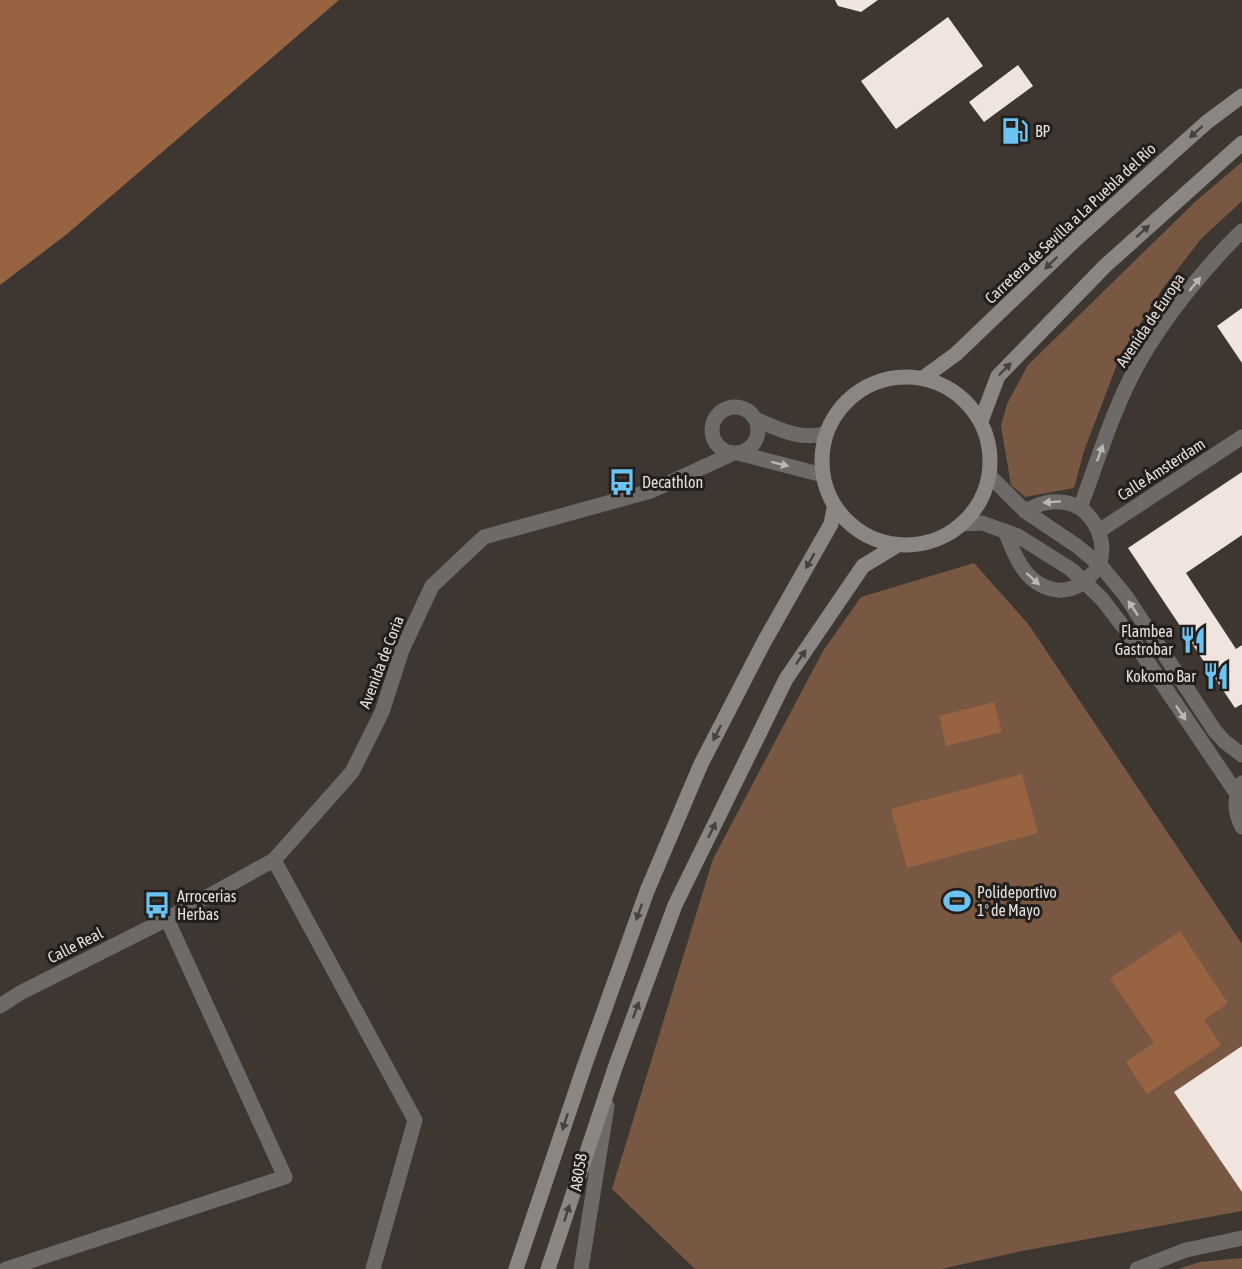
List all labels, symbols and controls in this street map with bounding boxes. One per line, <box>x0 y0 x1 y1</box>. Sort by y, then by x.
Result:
fuel station icon: BP <box>1000 116 1030 146</box>
place label: BP <box>1035 122 1051 140</box>
one-way arrow <box>1189 125 1204 138</box>
street label: Carretera de Sevilla a La Puebla del Río <box>981 139 1159 307</box>
one-way arrow <box>1135 225 1150 238</box>
one-way arrow <box>1045 255 1059 269</box>
street label: Avenida de Europa <box>1112 270 1189 371</box>
one-way arrow <box>1189 276 1202 292</box>
one-way arrow <box>997 362 1011 376</box>
street label: Calle Ámsterdam <box>1114 434 1208 504</box>
one-way arrow <box>1096 444 1106 462</box>
one-way arrow <box>771 459 790 469</box>
bus stop icon: Decathlon <box>607 467 637 497</box>
place label: Decathlon <box>642 473 703 491</box>
one-way arrow <box>1043 498 1062 507</box>
one-way arrow <box>805 553 815 570</box>
one-way arrow <box>1026 572 1041 586</box>
one-way arrow <box>1127 600 1139 616</box>
street label: Avenida de Coria <box>355 613 407 711</box>
place label: Flambea Gastrobar <box>1115 622 1173 658</box>
restaurant icon: Flambea Gastrobar <box>1178 625 1208 655</box>
one-way arrow <box>795 650 807 666</box>
restaurant icon: Kokomo Bar <box>1201 661 1231 691</box>
place label: Kokomo Bar <box>1126 667 1196 685</box>
one-way arrow <box>1176 704 1187 721</box>
one-way arrow <box>712 725 722 742</box>
one-way arrow <box>707 822 716 839</box>
place label: Polideportivo 1º de Mayo <box>977 883 1057 920</box>
sports icon: Polideportivo 1º de Mayo <box>942 886 972 916</box>
place label: Arrocerias Herbas <box>177 887 237 923</box>
bus stop icon: Arrocerias Herbas <box>142 890 172 920</box>
one-way arrow <box>634 903 644 921</box>
street label: Calle Real <box>44 923 106 966</box>
one-way arrow <box>632 1001 642 1019</box>
one-way arrow <box>560 1113 569 1131</box>
street label: A8058 <box>566 1152 590 1192</box>
one-way arrow <box>563 1204 572 1222</box>

